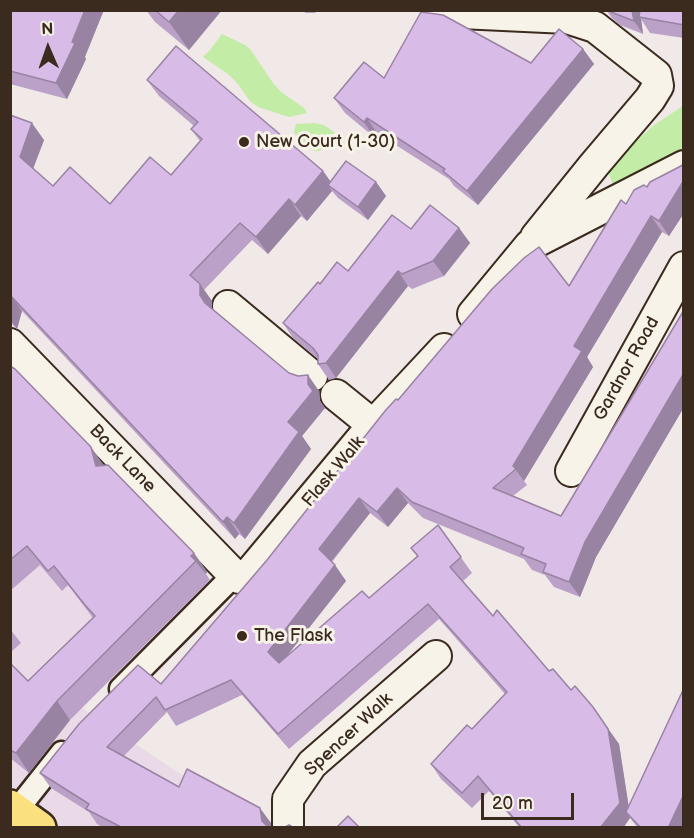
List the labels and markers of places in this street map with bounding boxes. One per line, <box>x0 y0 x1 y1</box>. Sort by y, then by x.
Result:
place label: New Court (1-30) <box>256 131 395 153</box>
marker: New Court (1-30) <box>237 135 251 149</box>
place label: The Flask <box>254 625 332 647</box>
marker: The Flask <box>235 629 249 643</box>

